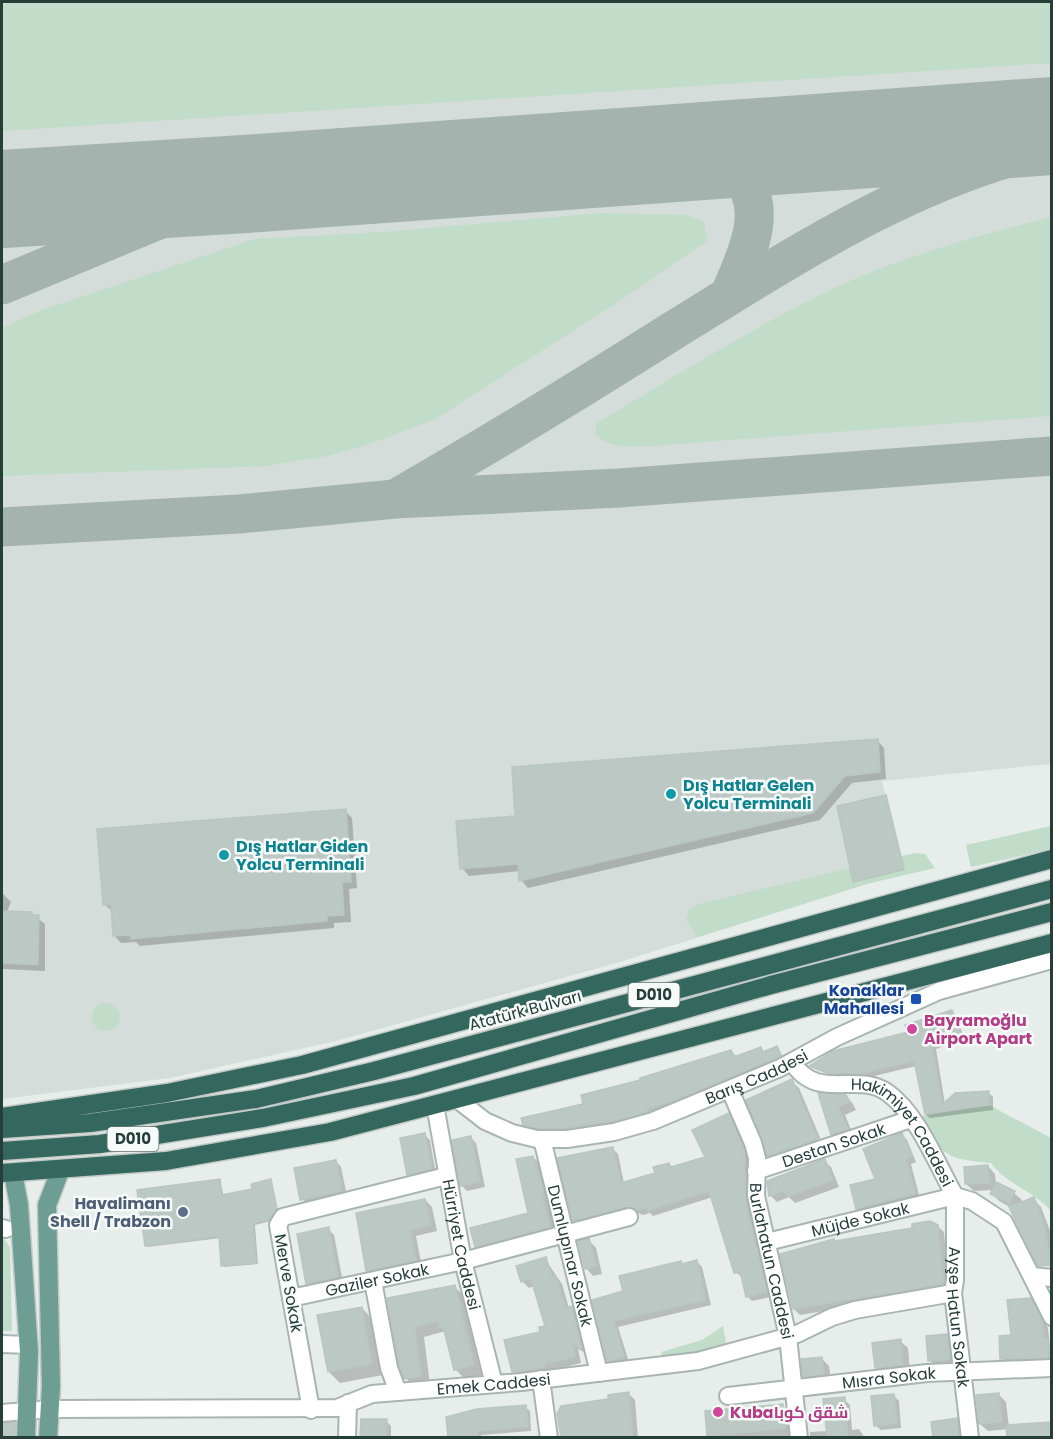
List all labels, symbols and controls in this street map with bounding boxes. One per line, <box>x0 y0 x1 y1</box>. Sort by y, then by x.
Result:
place label: Dış Hatlar Gelen Yolcu Terminali <box>683 774 814 815</box>
marker: Dış Hatlar Gelen Yolcu Terminali <box>664 787 678 801</box>
place label: Dış Hatlar Giden Yolcu Terminali <box>236 835 368 876</box>
marker: Dış Hatlar Giden Yolcu Terminali <box>217 848 231 862</box>
place label: Konaklar Mahallesi <box>824 979 904 1020</box>
road number: D010 <box>628 983 680 1007</box>
street label: Atatürk Bulvarı <box>466 984 584 1037</box>
marker: Konaklar Mahallesi <box>909 992 923 1006</box>
place label: Bayramoğlu Airport Apart <box>924 1009 1032 1050</box>
marker: Bayramoğlu Airport Apart <box>905 1022 919 1036</box>
street label: Barış Caddesi <box>702 1044 812 1110</box>
street label: Hakimiyet Caddesi <box>851 1073 959 1191</box>
street label: Destan Sokak <box>779 1117 889 1173</box>
road number: D010 <box>108 1127 158 1151</box>
street label: Hürriyet Caddesi <box>436 1177 486 1313</box>
street label: Dumlupınar Sokak <box>542 1182 598 1330</box>
street label: Burlahatun Caddesi <box>744 1183 799 1341</box>
place label: Havalimanı Shell / Trabzon <box>50 1192 171 1233</box>
street label: Müjde Sokak <box>809 1196 912 1243</box>
marker: Havalimanı Shell / Trabzon <box>176 1205 190 1219</box>
street label: Merve Sokak <box>269 1232 309 1335</box>
street label: Ayşe Hatun Sokak <box>941 1247 975 1390</box>
street label: Gaziler Sokak <box>323 1257 432 1302</box>
street label: Mısra Sokak <box>841 1362 937 1395</box>
street label: Emek Caddesi <box>436 1368 552 1401</box>
place label: Kubaشقق كوبا <box>730 1401 848 1424</box>
marker: Kubaشقق كوبا <box>711 1405 725 1419</box>

